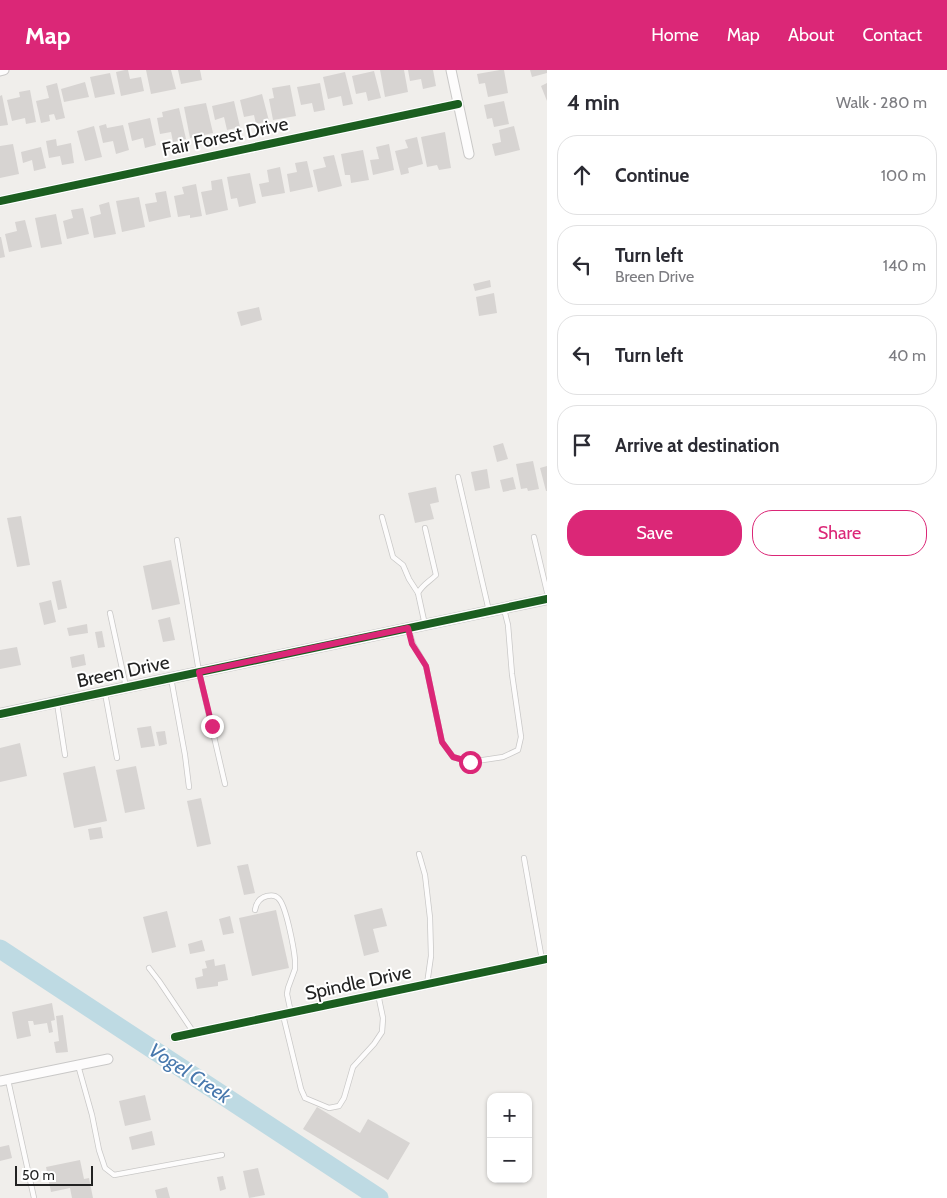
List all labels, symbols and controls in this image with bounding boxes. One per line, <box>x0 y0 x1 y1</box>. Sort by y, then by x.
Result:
text: Map <box>25 21 71 50</box>
text: Home <box>651 24 699 46</box>
text: Map <box>727 24 760 46</box>
text: About <box>788 24 834 46</box>
text: Contact <box>862 24 922 46</box>
text: 4 min <box>567 90 620 115</box>
text: Walk · 280 m <box>836 93 927 112</box>
street label: Fair Forest Drive <box>160 112 291 161</box>
icon: ahead <box>568 161 596 189</box>
text: Continue <box>615 164 689 187</box>
text: 100 m <box>881 166 926 185</box>
text: Turn left <box>615 244 683 267</box>
icon: left <box>568 251 596 279</box>
text: 140 m <box>883 256 926 275</box>
text: Breen Drive <box>615 267 694 286</box>
icon: left <box>568 341 596 369</box>
text: Turn left <box>615 344 683 367</box>
text: 40 m <box>888 346 926 365</box>
icon: arrive <box>568 431 596 459</box>
text: Arrive at destination <box>615 434 779 457</box>
button: Save <box>567 510 742 556</box>
button: Share <box>752 510 927 556</box>
street label: Breen Drive <box>75 650 172 693</box>
route end <box>201 715 224 738</box>
route start <box>459 751 482 774</box>
street label: Spindle Drive <box>303 960 413 1005</box>
water label: Vogel Creek <box>145 1038 237 1109</box>
map controls <box>487 1093 532 1183</box>
button: + <box>487 1093 532 1138</box>
button: − <box>487 1138 532 1183</box>
scale bar <box>15 1163 92 1186</box>
text: 50 m <box>22 1166 55 1184</box>

